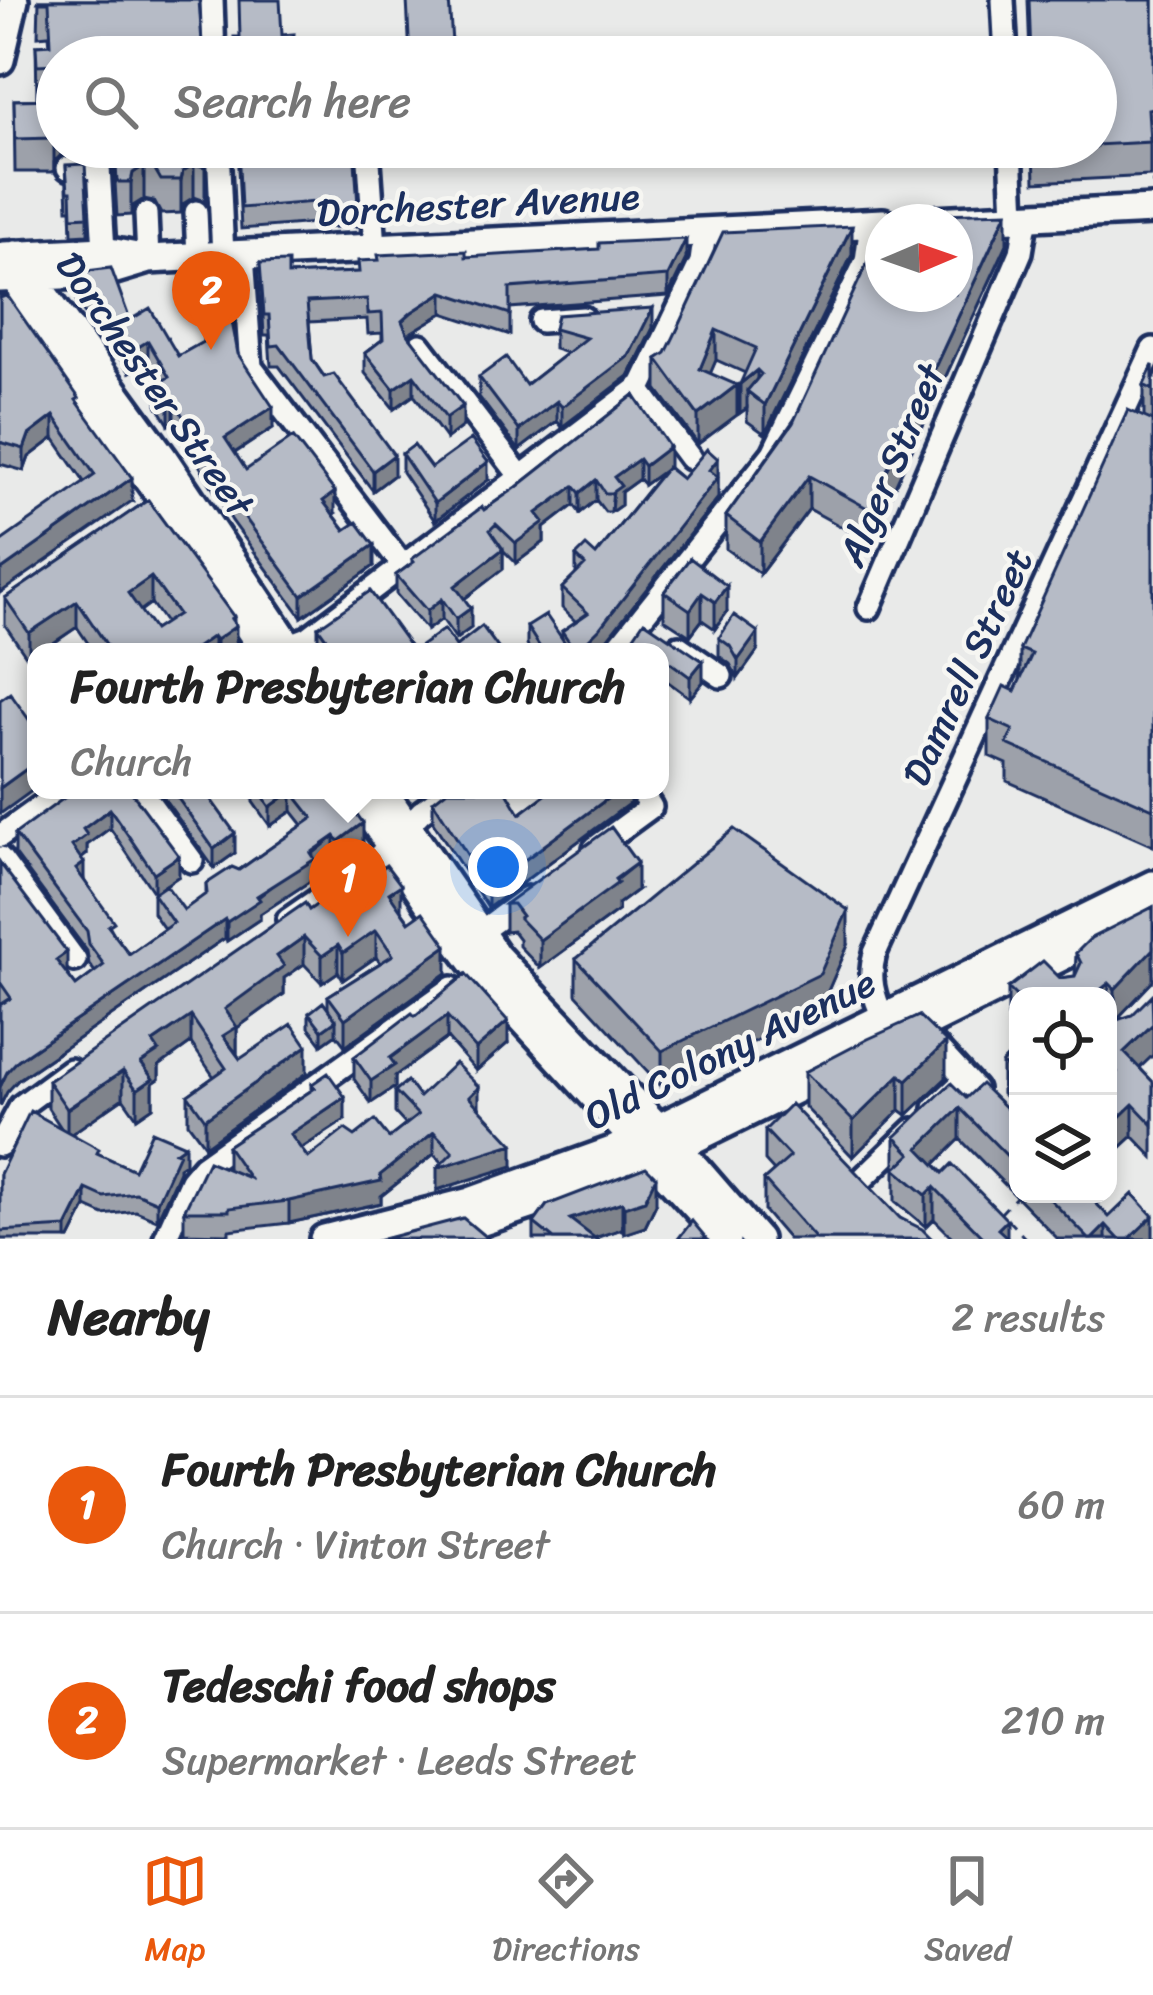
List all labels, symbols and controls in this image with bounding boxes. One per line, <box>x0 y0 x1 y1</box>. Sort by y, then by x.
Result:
search box <box>36 36 1117 168</box>
text: Search here <box>174 62 411 142</box>
icon: search <box>78 69 144 135</box>
street label: Dorchester Avenue <box>315 161 642 247</box>
north arrow <box>865 204 973 312</box>
street label: Dorchester Street <box>37 236 274 533</box>
pin: 2 <box>172 251 250 350</box>
street label: Alger Street <box>817 352 965 578</box>
street label: Damrell Street <box>882 536 1052 798</box>
popup <box>27 643 669 799</box>
text: Fourth Presbyterian Church <box>71 647 625 727</box>
text: Church <box>71 727 192 796</box>
your location <box>468 837 528 897</box>
pin: 1 <box>309 838 387 937</box>
street label: Old Colony Avenue <box>572 948 888 1150</box>
map controls <box>1009 987 1117 1203</box>
button: locate <box>1009 987 1117 1095</box>
button: layers <box>1009 1095 1117 1203</box>
text: Nearby <box>48 1272 209 1362</box>
text: 2 results <box>951 1283 1105 1352</box>
text: Fourth Presbyterian Church <box>162 1430 716 1510</box>
text: 1 <box>79 1470 95 1539</box>
text: 60 m <box>1018 1470 1105 1539</box>
text: Church · Vinton Street <box>162 1510 550 1579</box>
text: Tedeschi food shops <box>162 1646 555 1726</box>
text: 2 <box>76 1686 98 1755</box>
text: 210 m <box>1001 1686 1105 1755</box>
text: Supermarket · Leeds Street <box>162 1726 637 1795</box>
tab: Map <box>142 1848 208 1978</box>
tab: Directions <box>492 1848 640 1978</box>
tab: Saved <box>924 1848 1011 1978</box>

